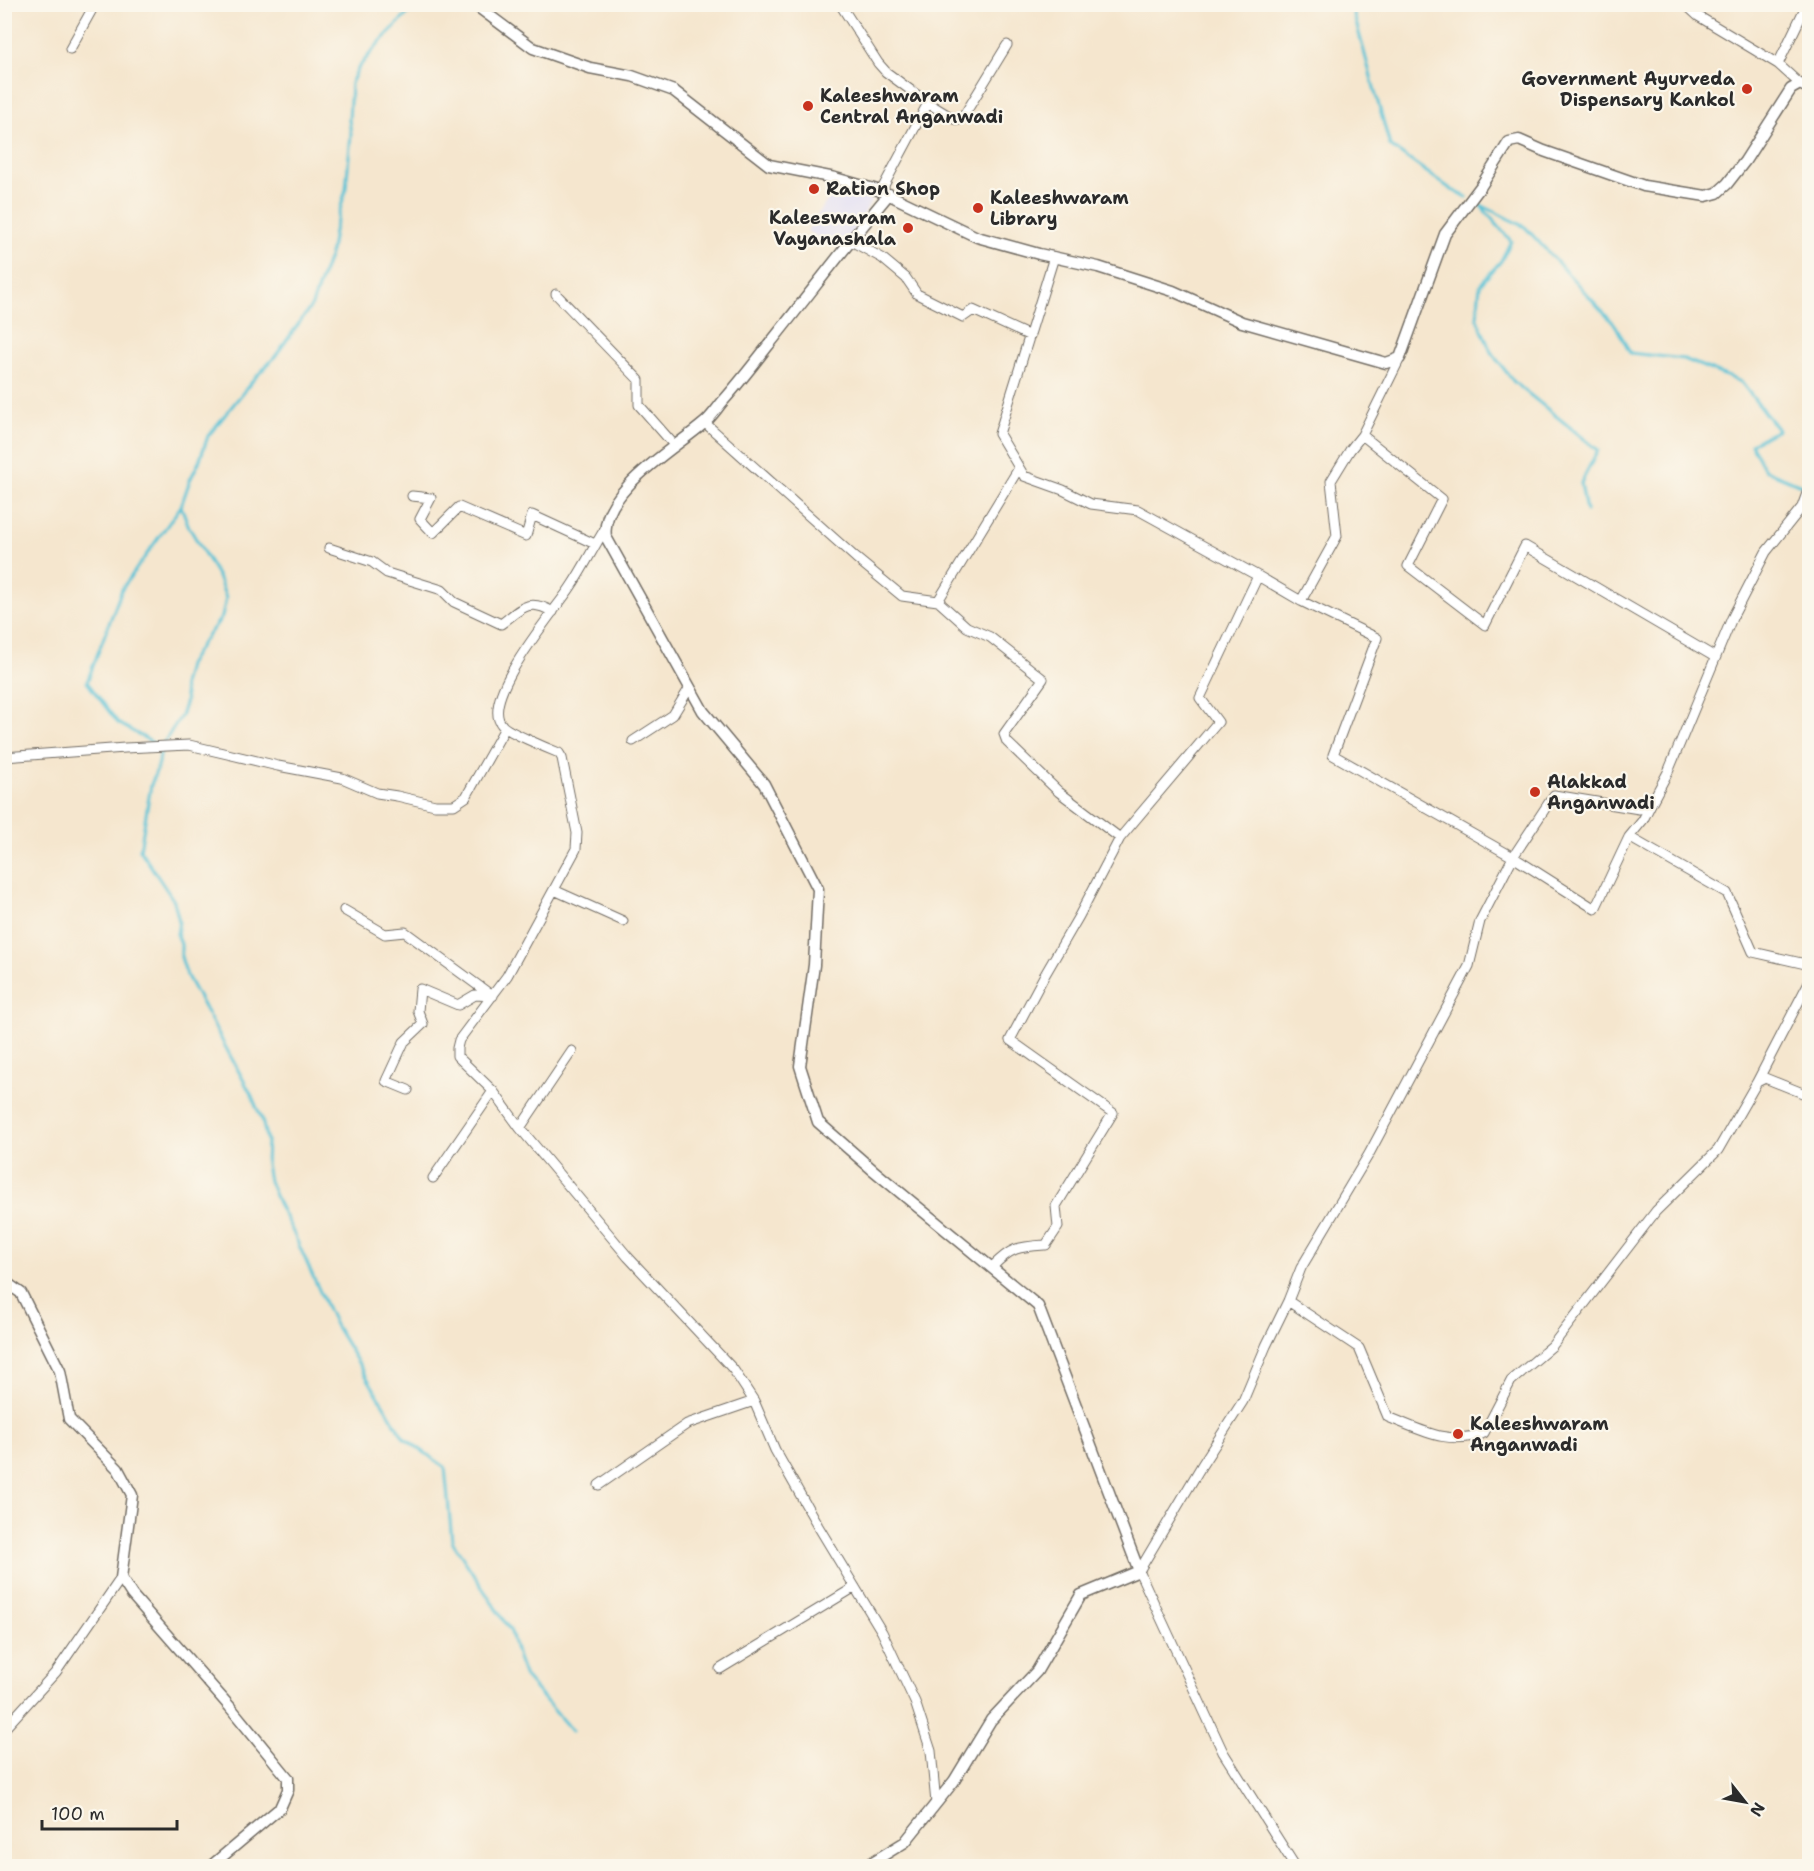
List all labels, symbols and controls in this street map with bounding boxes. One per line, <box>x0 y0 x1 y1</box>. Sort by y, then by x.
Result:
place label: Government Ayurveda Dispensary Kankol <box>1521 67 1736 112</box>
marker: Government Ayurveda Dispensary Kankol <box>1740 82 1754 96</box>
place label: Kaleeshwaram Central Anganwadi <box>820 84 1003 129</box>
marker: Kaleeshwaram Central Anganwadi <box>801 99 815 113</box>
place label: Ration Shop <box>826 177 940 201</box>
marker: Ration Shop <box>807 182 821 196</box>
place label: Kaleeshwaram Library <box>990 186 1129 231</box>
marker: Kaleeshwaram Library <box>971 201 985 215</box>
place label: Kaleeswaram Vayanashala <box>769 206 897 251</box>
marker: Kaleeswaram Vayanashala <box>901 221 915 235</box>
place label: Alakkad Anganwadi <box>1547 770 1655 815</box>
marker: Alakkad Anganwadi <box>1528 785 1542 799</box>
place label: Kaleeshwaram Anganwadi <box>1470 1412 1609 1457</box>
marker: Kaleeshwaram Anganwadi <box>1451 1427 1465 1441</box>
north arrow <box>1715 1772 1775 1832</box>
scale bar <box>42 1793 177 1831</box>
text: N <box>1745 1799 1770 1820</box>
text: 100 m <box>51 1802 105 1826</box>

